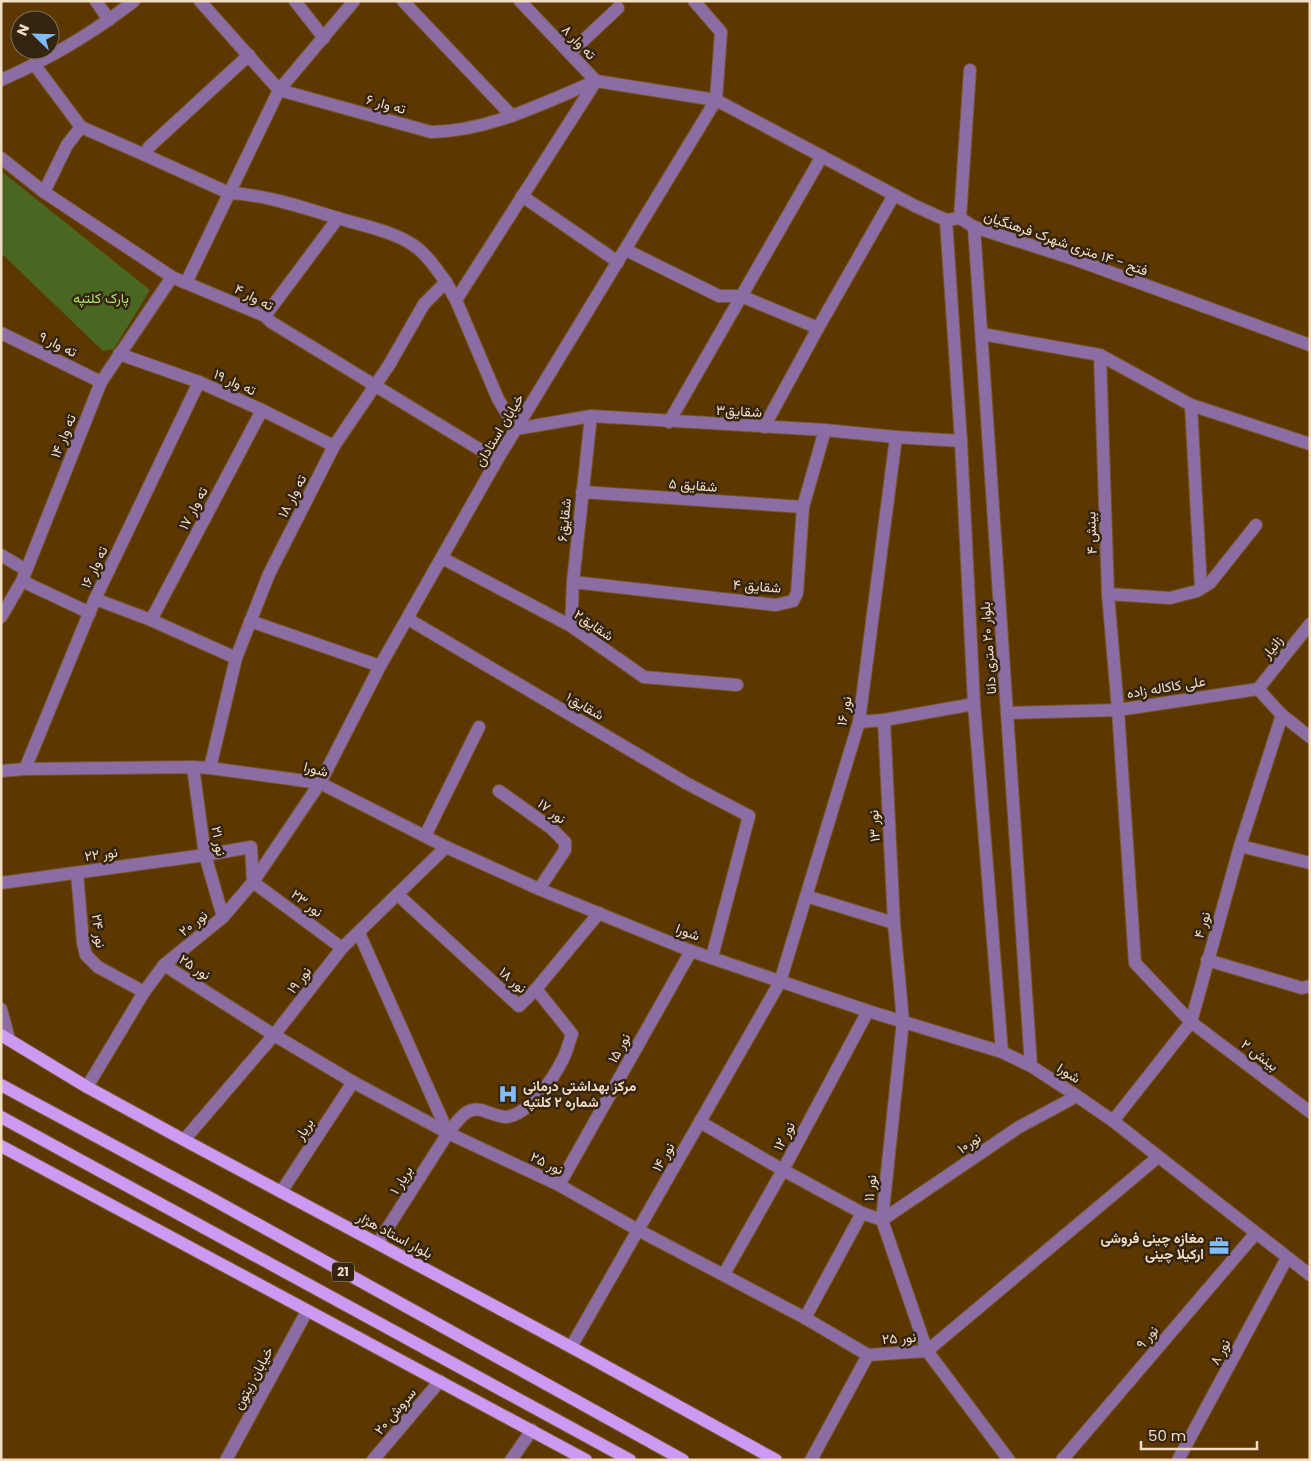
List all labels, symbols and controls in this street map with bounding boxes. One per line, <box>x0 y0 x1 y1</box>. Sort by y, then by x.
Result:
north arrow <box>10 10 60 60</box>
street label: ته وار ۸ <box>557 20 601 64</box>
text: N <box>12 21 34 39</box>
street label: ته وار ۶ <box>364 89 408 119</box>
street label: فتح - ۱۴ متری شهرک فرهنگیان <box>981 206 1151 281</box>
street label: ته وار ۴ <box>231 279 277 316</box>
park label: پارک کلتپه <box>73 288 129 308</box>
street label: ته وار ۹ <box>35 326 81 362</box>
street label: ته وار ۱۹ <box>211 364 260 400</box>
street label: خیابان استادان <box>469 390 529 470</box>
street label: شقایق۳ <box>715 400 763 422</box>
street label: ته وار ۱۴ <box>45 411 81 461</box>
street label: ته وار ۱۸ <box>273 471 311 521</box>
street label: شقایق ۵ <box>668 473 718 497</box>
street label: ته وار ۱۷ <box>173 483 213 533</box>
street label: شقایق۶ <box>552 497 576 543</box>
street label: بینش ۴ <box>1080 511 1102 555</box>
street label: ته وار ۱۶ <box>76 542 113 591</box>
street label: شقایق ۴ <box>732 574 782 598</box>
street label: بلوار ۲۰ متری دانا <box>975 601 1001 695</box>
street label: شقایق۲ <box>570 604 618 646</box>
street label: زانیار <box>1256 631 1288 664</box>
street label: علی کاکاله زاده <box>1125 671 1207 703</box>
street label: شقایق۱ <box>562 687 608 725</box>
street label: نور ۱۶ <box>831 695 857 727</box>
street label: شورا <box>302 756 330 782</box>
street label: نور ۱۷ <box>534 794 570 828</box>
street label: نور ۱۳ <box>863 809 885 843</box>
street label: نور ۲۱ <box>207 824 231 858</box>
street label: نور ۲۲ <box>83 842 119 866</box>
street label: نور ۲۳ <box>287 884 327 922</box>
street label: نور ۲۰ <box>174 905 212 941</box>
street label: نور ۴ <box>1189 909 1215 941</box>
street label: نور ۲۴ <box>87 913 111 949</box>
street label: شورا <box>673 918 703 946</box>
street label: نور ۲۵ <box>175 949 215 985</box>
street label: نور ۱۹ <box>282 962 316 998</box>
street label: نور ۱۸ <box>495 962 531 998</box>
street label: نور ۱۵ <box>603 1030 635 1066</box>
street label: بینش ۲ <box>1237 1034 1283 1076</box>
street label: شورا <box>1053 1058 1085 1088</box>
place label: مرکز بهداشتی درمانی شماره ۲ کلتپه <box>523 1076 637 1112</box>
hospital icon: مرکز بهداشتی درمانی شماره ۲ کلتپه <box>497 1083 519 1105</box>
street label: بریار <box>289 1114 318 1145</box>
street label: نور ۱۲ <box>768 1118 800 1154</box>
street label: نور۱۰ <box>953 1128 985 1158</box>
street label: نور ۱۴ <box>647 1139 679 1175</box>
street label: نور ۲۵ <box>527 1146 567 1180</box>
street label: بریار ۱ <box>385 1162 417 1198</box>
street label: نور ۱۱ <box>859 1174 881 1202</box>
street label: بلوار استاد هژار <box>353 1206 436 1263</box>
place label: مغازه چینی فروشی ارکیلا چینی <box>1101 1228 1204 1264</box>
office icon: مغازه چینی فروشی ارکیلا چینی <box>1208 1235 1230 1257</box>
road number: 21 <box>332 1262 354 1282</box>
street label: نور ۹ <box>1131 1321 1163 1353</box>
street label: نور ۲۵ <box>881 1327 917 1349</box>
street label: نور ۸ <box>1205 1335 1235 1369</box>
street label: خیابان زیتون <box>228 1343 278 1413</box>
street label: سروش ۲۰ <box>369 1383 421 1439</box>
scale bar <box>1141 1418 1257 1450</box>
text: 50 m <box>1148 1425 1186 1446</box>

